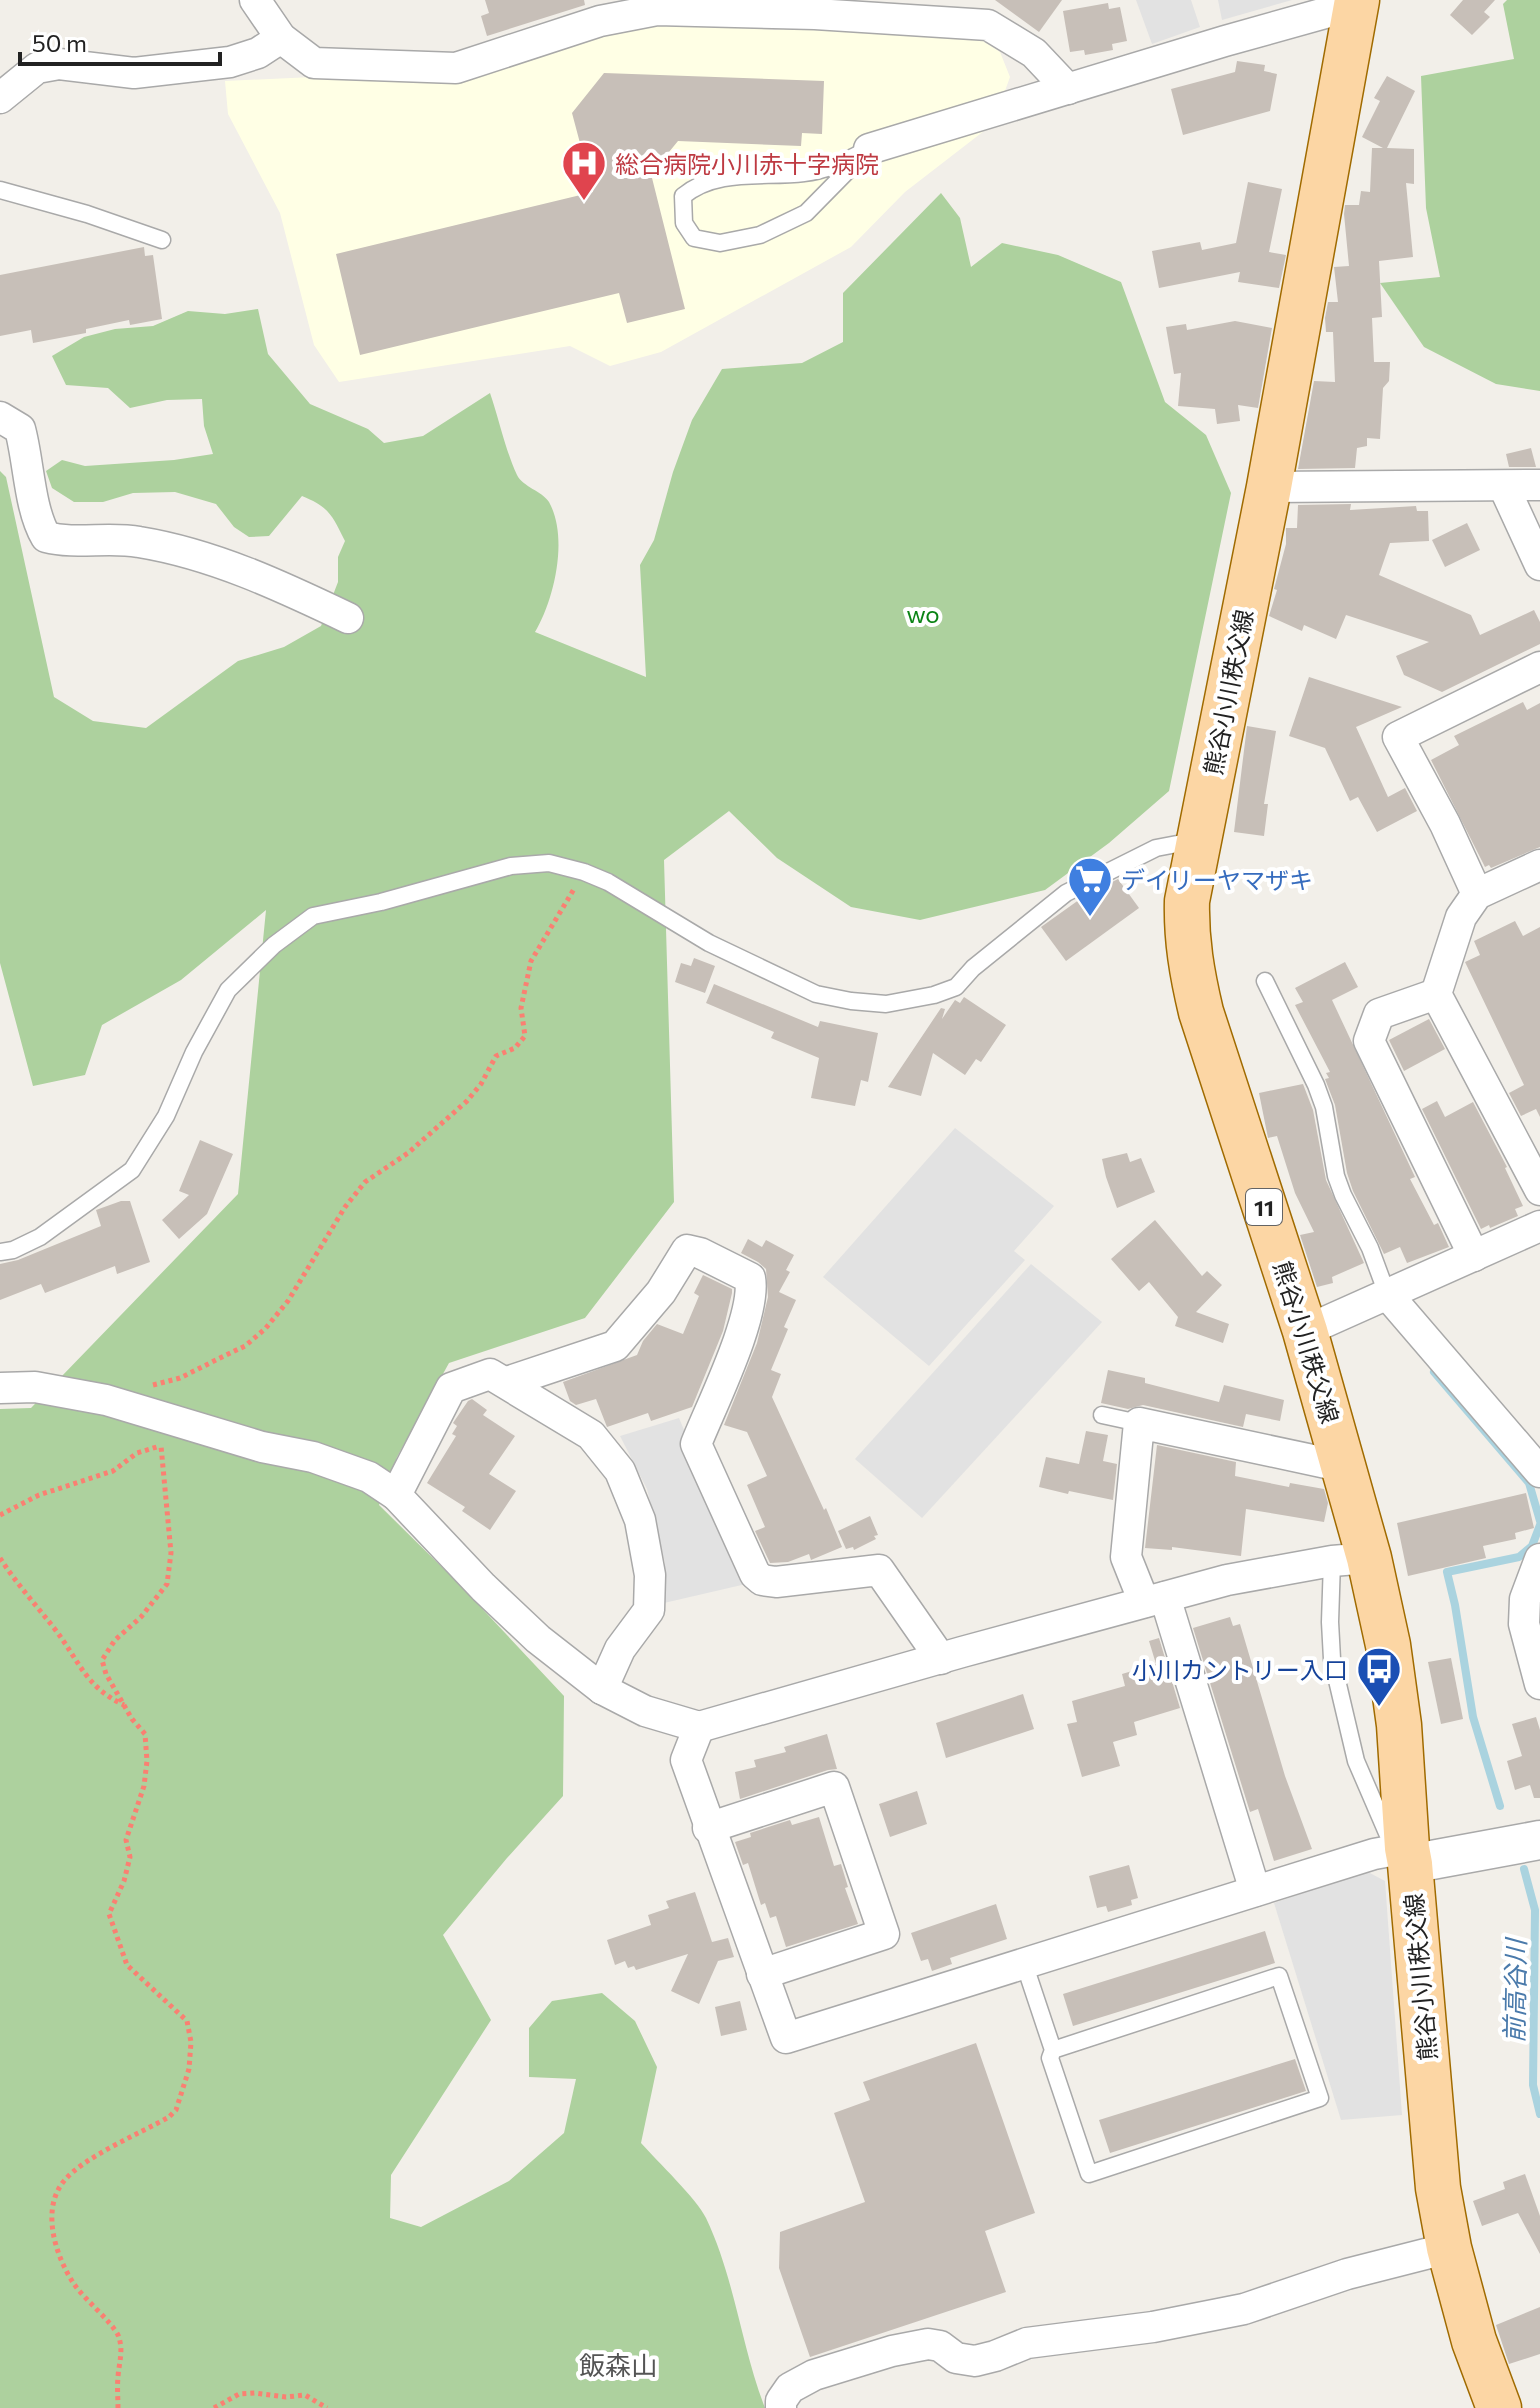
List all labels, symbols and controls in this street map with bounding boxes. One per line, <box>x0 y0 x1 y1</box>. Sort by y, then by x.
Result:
scale bar <box>20 16 220 66</box>
text: 50 m <box>32 28 87 57</box>
hospital icon: 総合病院小川赤十字病院 <box>560 139 608 202</box>
place label: 総合病院小川赤十字病院 <box>615 149 879 178</box>
park label: wo <box>906 599 940 628</box>
street label: 熊谷小川秩父線 <box>1198 607 1258 777</box>
supermarket icon: デイリーヤマザキ <box>1066 855 1114 918</box>
place label: デイリーヤマザキ <box>1121 865 1313 894</box>
road number: 11 <box>1246 1189 1282 1225</box>
street label: 熊谷小川秩父線 <box>1269 1257 1345 1427</box>
bus stop icon: 小川カントリー入口 <box>1355 1645 1403 1708</box>
place label: 小川カントリー入口 <box>1132 1655 1348 1684</box>
street label: 熊谷小川秩父線 <box>1398 1892 1442 2062</box>
water label: 前高谷川 <box>1498 1936 1530 2043</box>
district label: 飯森山 <box>579 2349 657 2380</box>

